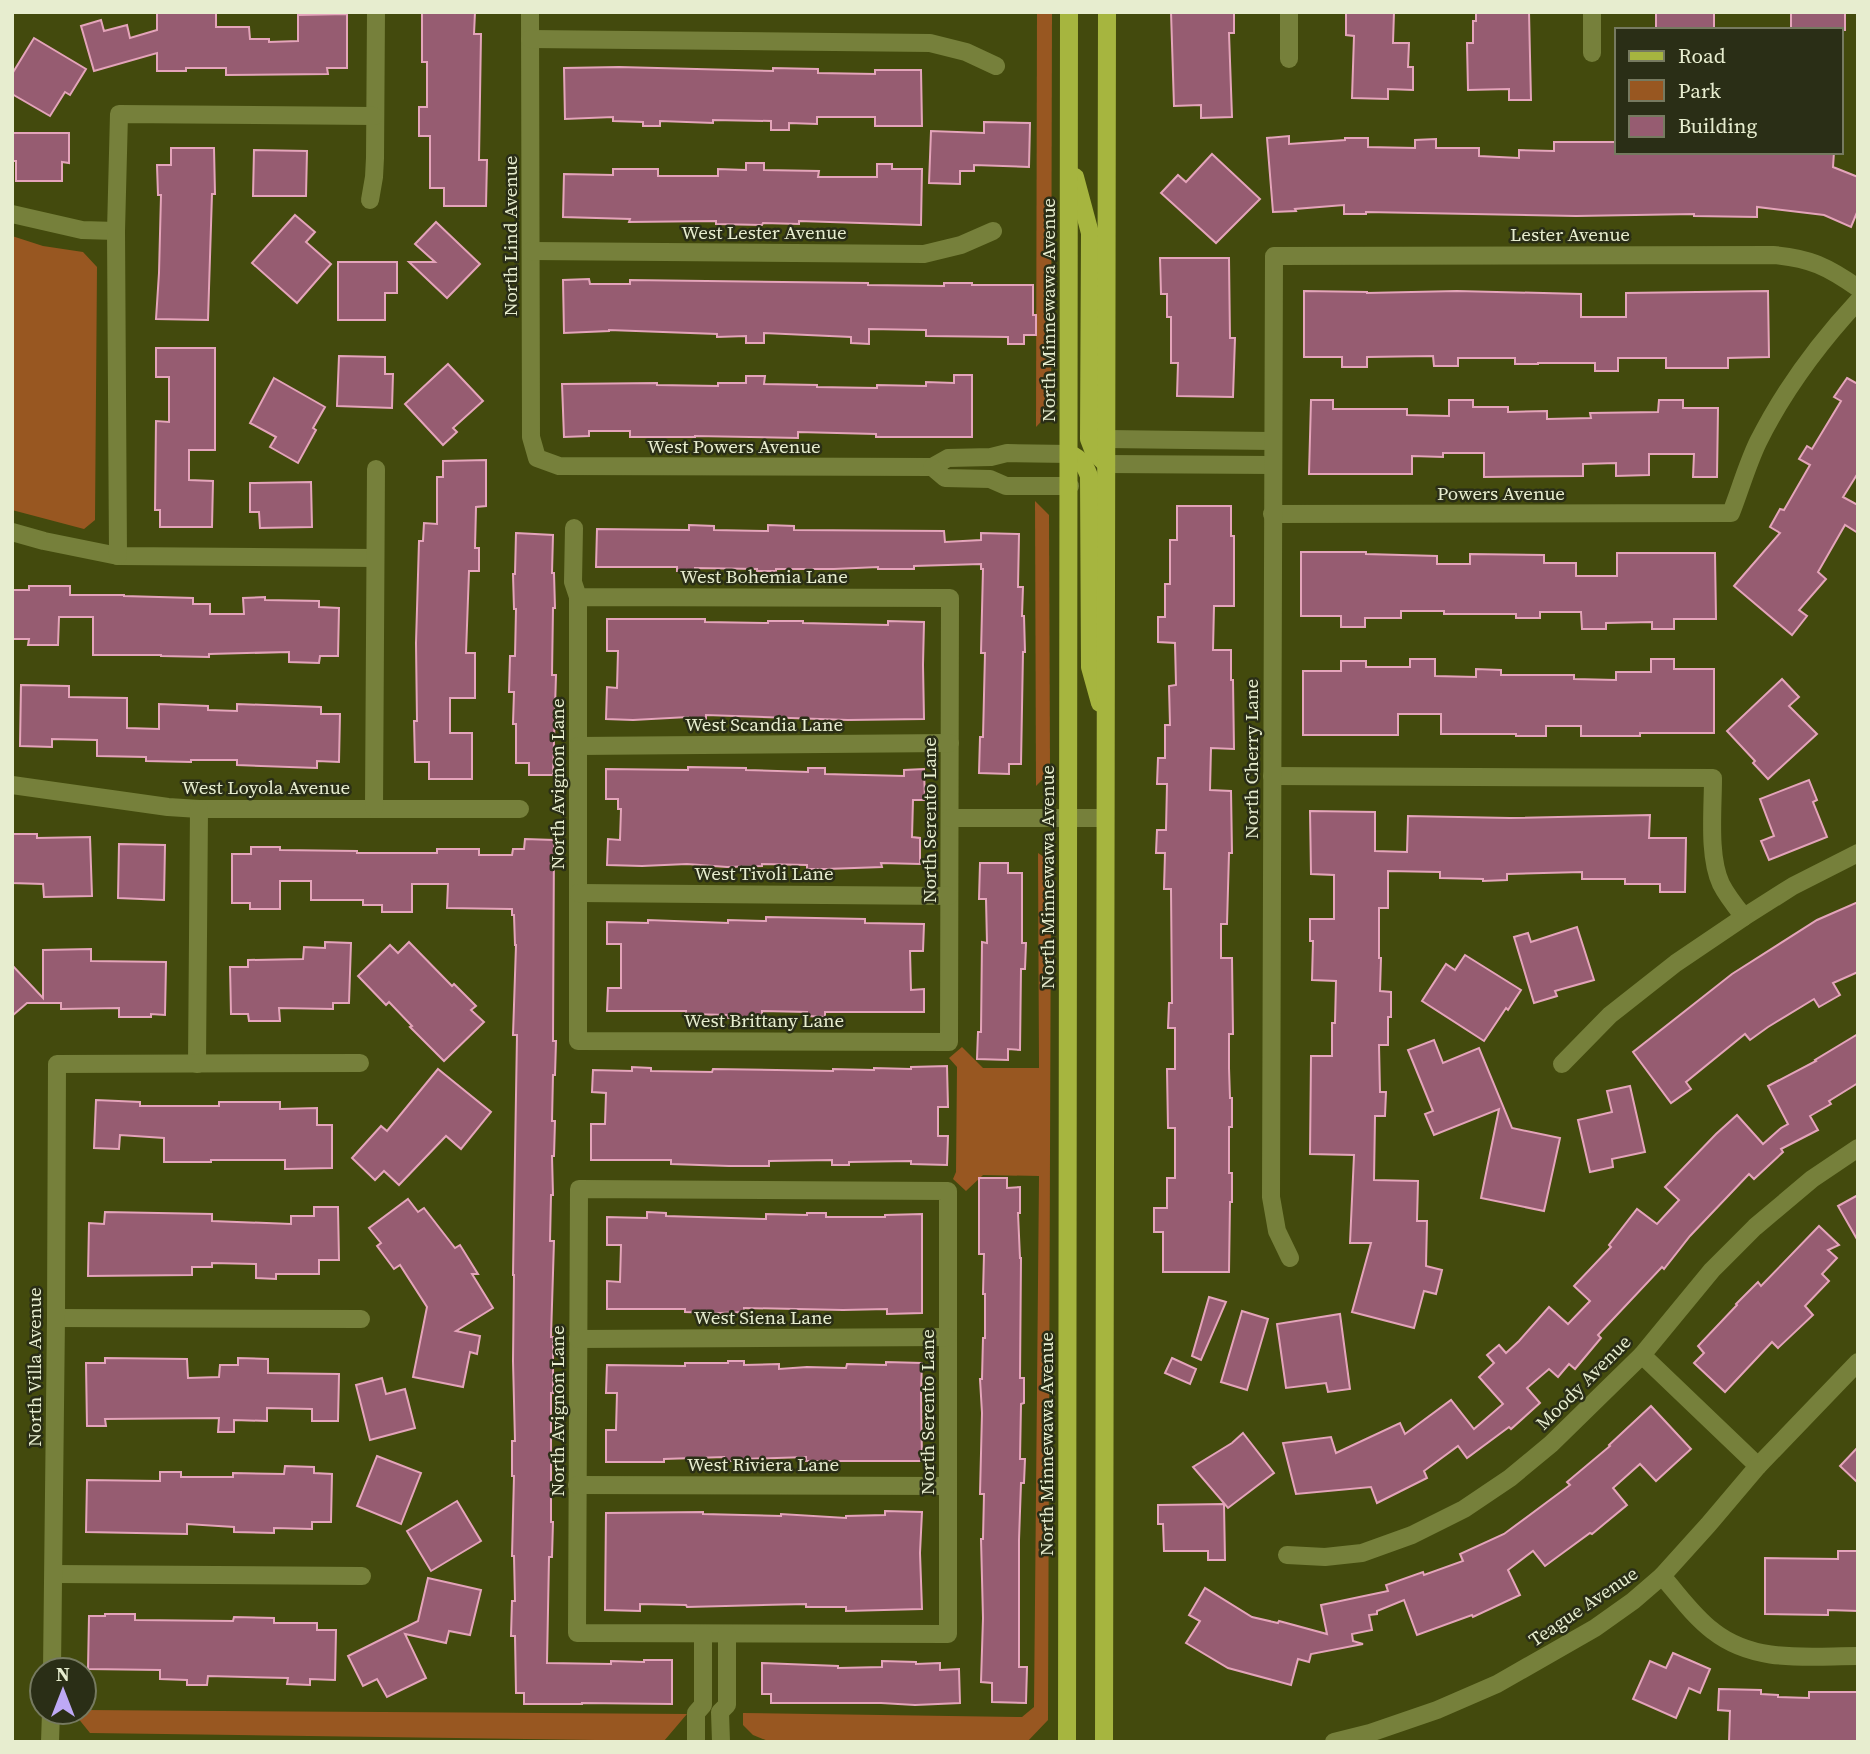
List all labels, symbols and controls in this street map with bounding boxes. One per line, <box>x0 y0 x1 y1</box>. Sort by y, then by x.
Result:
legend <box>1615 28 1842 154</box>
text: Road <box>1678 41 1726 70</box>
text: Park <box>1678 76 1722 105</box>
text: Building <box>1678 111 1757 140</box>
street label: North Lind Avenue <box>497 156 523 316</box>
street label: North Minnewawa Avenue <box>1035 198 1061 422</box>
street label: West Lester Avenue <box>681 219 847 245</box>
street label: Lester Avenue <box>1510 221 1630 247</box>
street label: West Powers Avenue <box>647 433 821 459</box>
street label: Powers Avenue <box>1437 480 1565 506</box>
street label: West Bohemia Lane <box>680 563 848 589</box>
street label: North Cherry Lane <box>1238 679 1264 839</box>
street label: North Avignon Lane <box>544 698 570 870</box>
street label: West Scandia Lane <box>685 711 843 737</box>
street label: North Serento Lane <box>916 737 942 903</box>
street label: North Minnewawa Avenue <box>1034 765 1060 989</box>
street label: West Loyola Avenue <box>182 774 350 800</box>
street label: West Tivoli Lane <box>694 860 834 886</box>
street label: West Brittany Lane <box>684 1007 844 1033</box>
street label: North Villa Avenue <box>21 1287 47 1447</box>
street label: West Siena Lane <box>694 1304 832 1330</box>
street label: North Avignon Lane <box>544 1325 570 1497</box>
street label: North Serento Lane <box>914 1329 940 1495</box>
street label: Moody Avenue <box>1530 1329 1636 1435</box>
street label: North Minnewawa Avenue <box>1033 1332 1059 1556</box>
street label: West Riviera Lane <box>687 1451 839 1477</box>
street label: Teague Avenue <box>1523 1560 1643 1652</box>
north arrow <box>28 1656 98 1726</box>
text: N <box>56 1661 70 1687</box>

